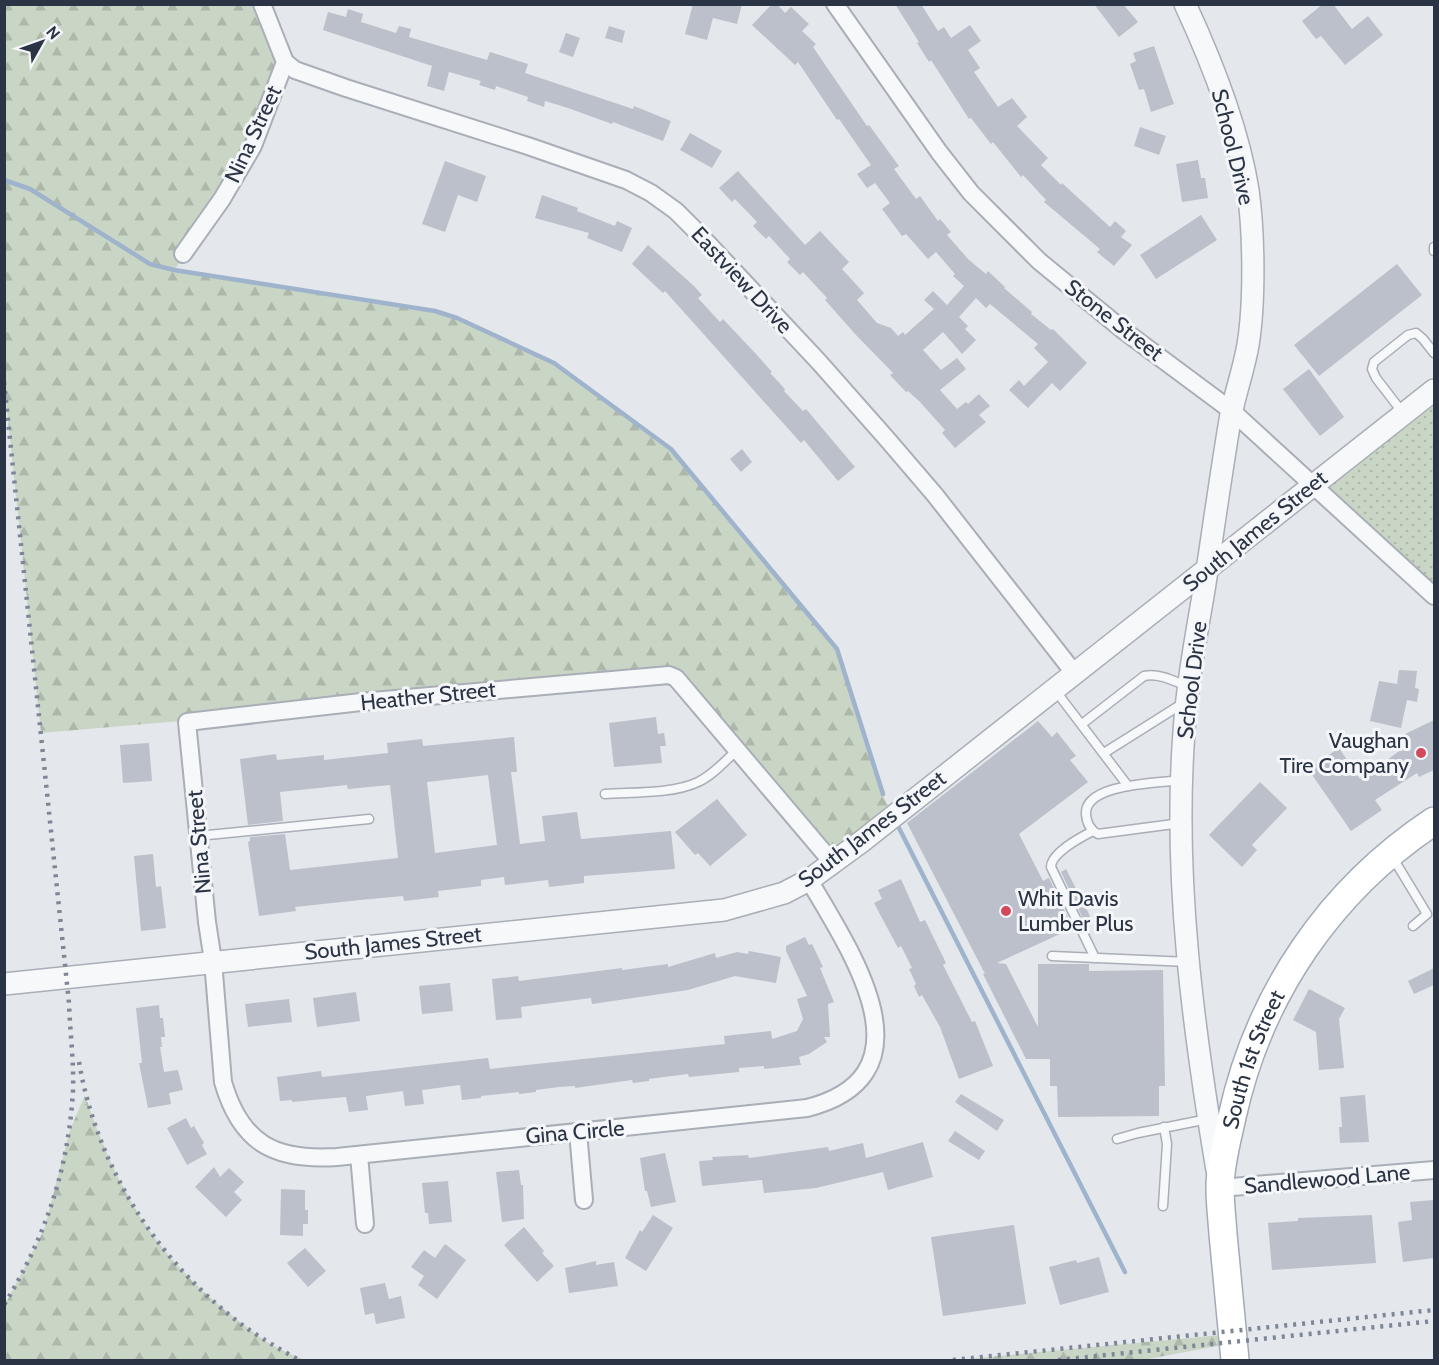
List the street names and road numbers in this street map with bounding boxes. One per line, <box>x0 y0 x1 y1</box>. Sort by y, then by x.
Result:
street label: Nina Street <box>219 81 288 187</box>
street label: School Drive <box>1206 86 1260 208</box>
street label: Eastview Drive <box>686 221 798 339</box>
street label: Stone Street <box>1060 273 1169 367</box>
street label: South James Street <box>1177 464 1333 597</box>
street label: School Drive <box>1171 620 1213 740</box>
street label: Heather Street <box>359 675 498 717</box>
street label: South James Street <box>793 764 952 893</box>
street label: Nina Street <box>181 788 217 895</box>
street label: South James Street <box>303 920 483 966</box>
street label: South 1st Street <box>1216 985 1290 1131</box>
street label: Gina Circle <box>524 1114 626 1150</box>
street label: Sandlewood Lane <box>1243 1158 1411 1200</box>

